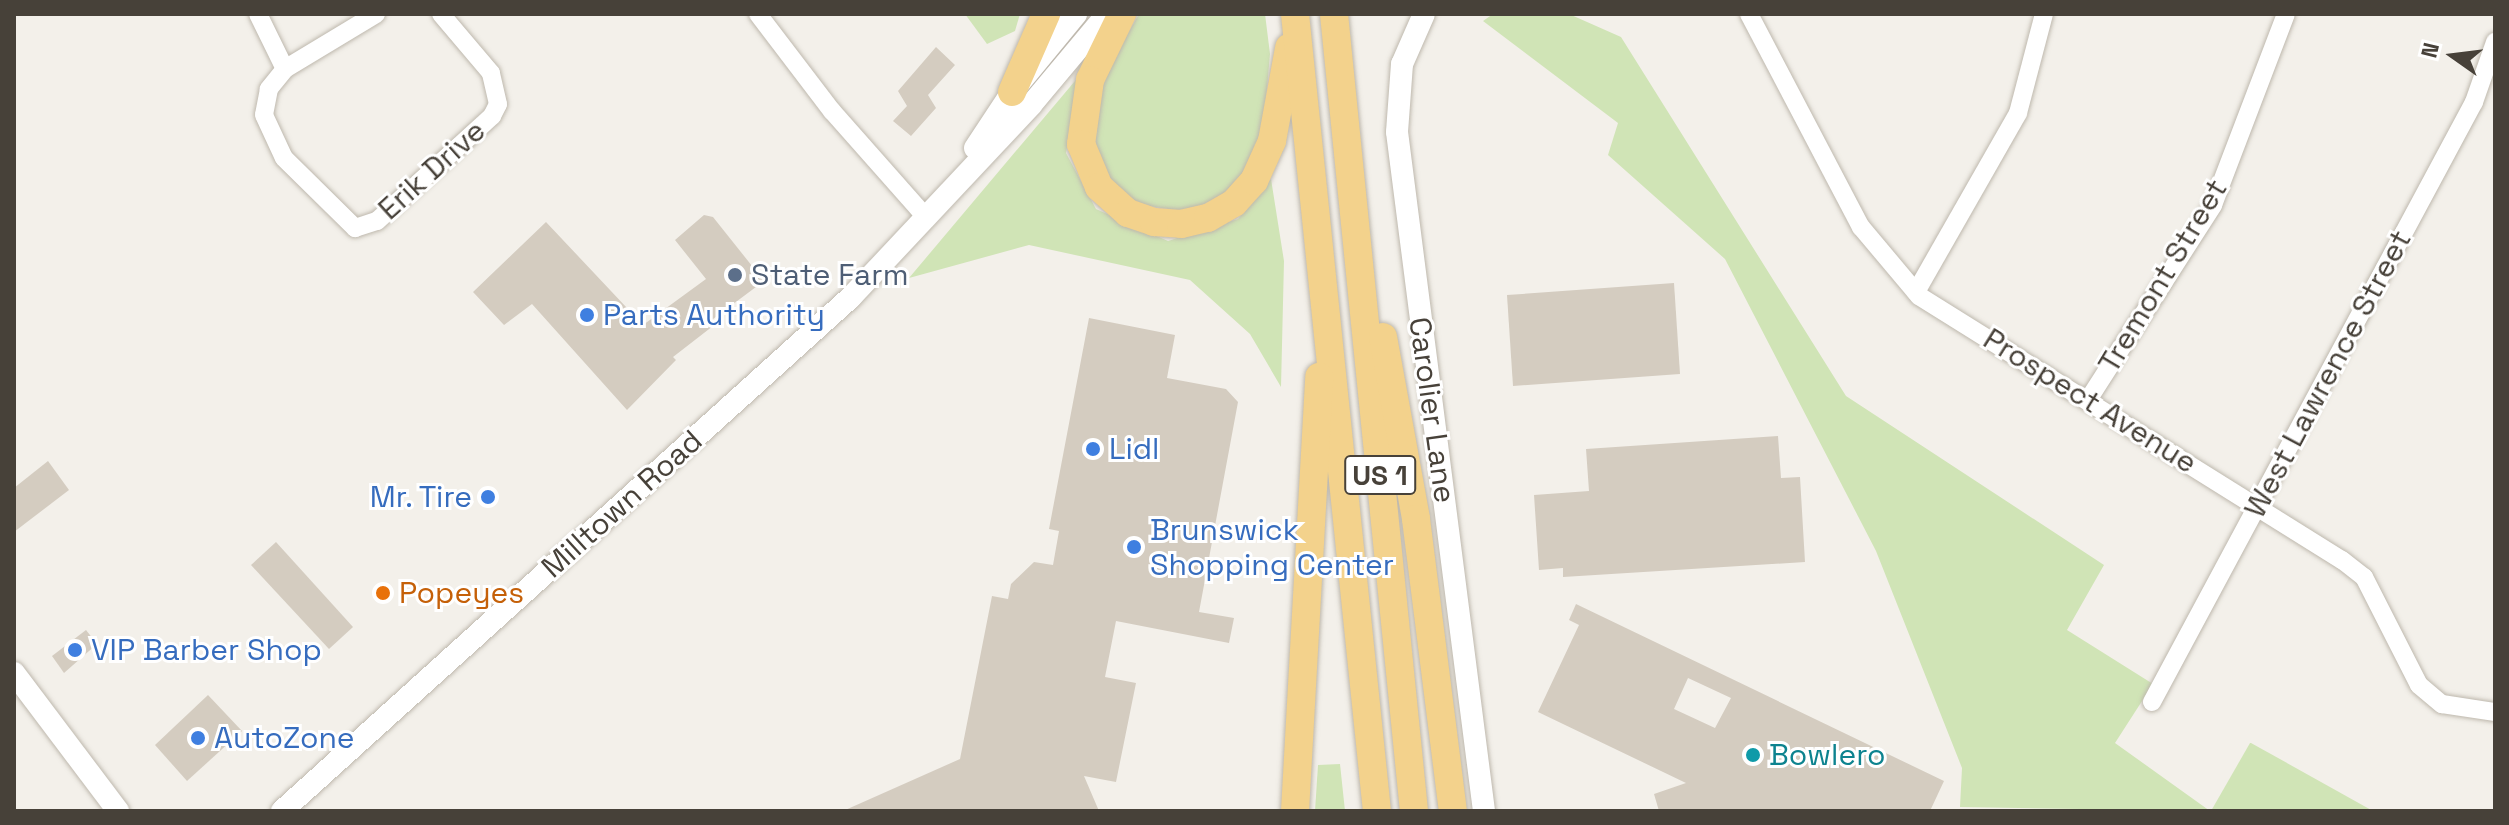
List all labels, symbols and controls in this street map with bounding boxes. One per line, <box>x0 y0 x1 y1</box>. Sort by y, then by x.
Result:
north arrow <box>2413 16 2493 96</box>
text: N <box>2414 40 2445 61</box>
street label: Erik Drive <box>371 113 493 227</box>
street label: Tremont Street <box>2091 173 2235 379</box>
street label: West Lawrence Street <box>2237 224 2419 524</box>
place label: State Farm <box>751 257 908 293</box>
marker: State Farm <box>726 266 744 284</box>
place label: Parts Authority <box>603 297 825 333</box>
marker: Parts Authority <box>578 306 596 324</box>
street label: Carolier Lane <box>1401 315 1463 505</box>
street label: Prospect Avenue <box>1977 321 2203 481</box>
street label: Milltown Road <box>534 423 710 585</box>
place label: Lidl <box>1109 431 1159 467</box>
marker: Lidl <box>1084 440 1102 458</box>
road number: US 1 <box>1344 451 1416 499</box>
place label: Mr. Tire <box>368 479 472 515</box>
marker: Mr. Tire <box>479 488 497 506</box>
place label: Brunswick Shopping Center <box>1150 512 1394 582</box>
marker: Brunswick Shopping Center <box>1125 538 1143 556</box>
place label: Popeyes <box>399 575 524 611</box>
marker: Popeyes <box>374 584 392 602</box>
place label: VIP Barber Shop <box>91 632 322 668</box>
marker: VIP Barber Shop <box>66 641 84 659</box>
place label: AutoZone <box>214 720 355 756</box>
marker: AutoZone <box>189 729 207 747</box>
place label: Bowlero <box>1769 737 1886 773</box>
marker: Bowlero <box>1744 746 1762 764</box>

